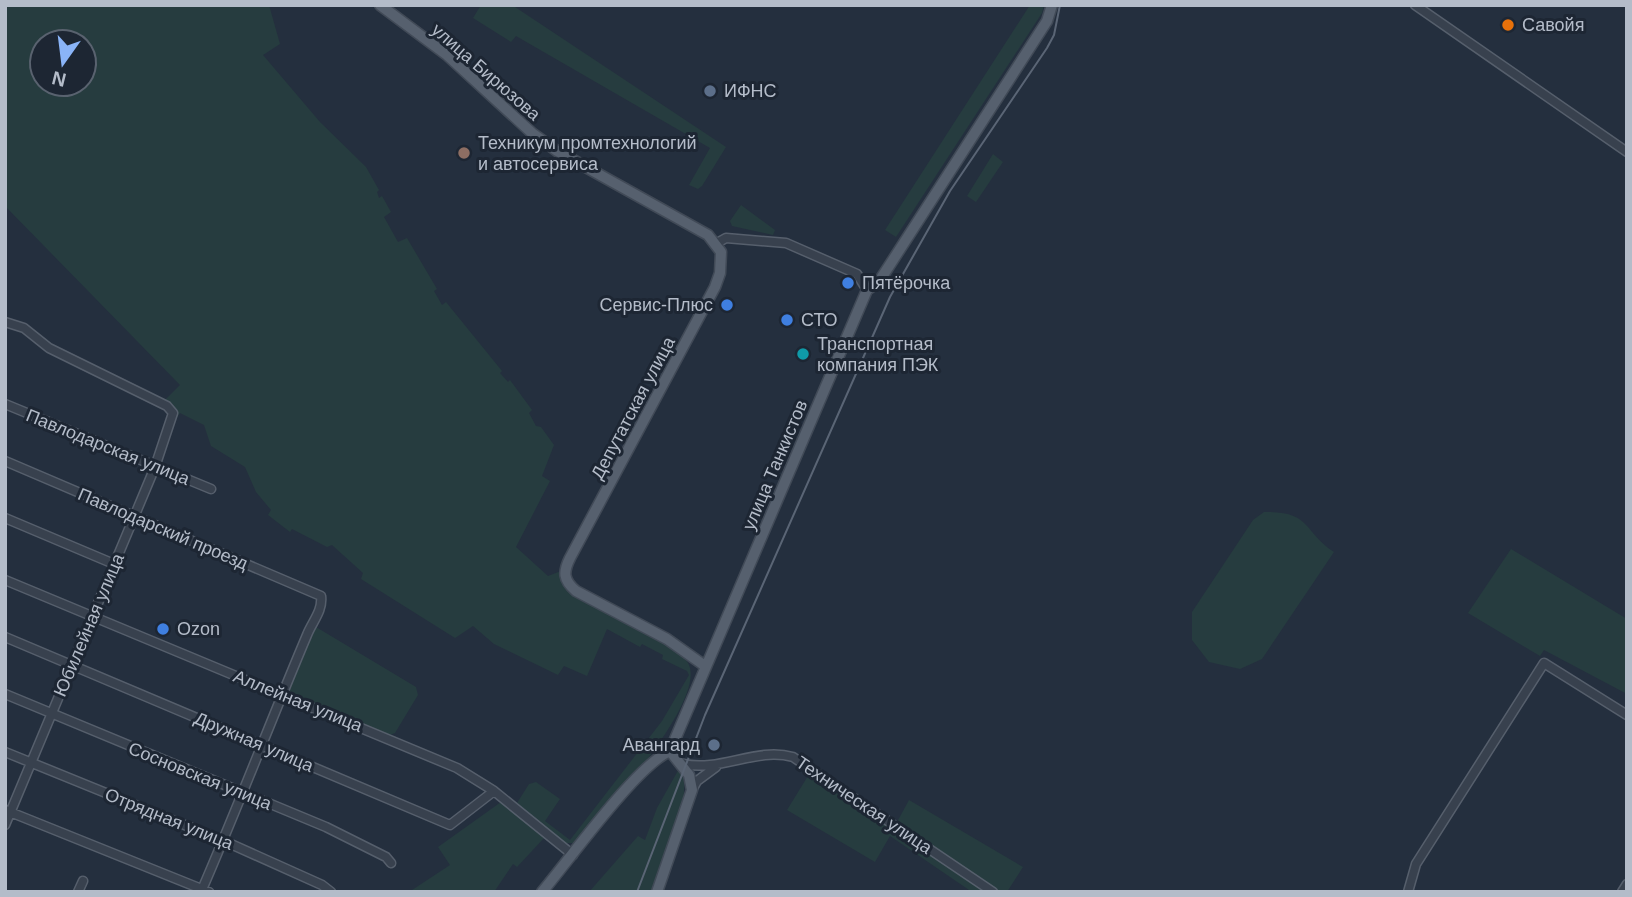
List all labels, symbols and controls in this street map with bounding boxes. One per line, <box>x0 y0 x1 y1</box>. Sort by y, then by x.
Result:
place label: Савойя <box>1522 15 1584 35</box>
marker: Савойя <box>1500 17 1516 33</box>
street label: улица Бирюзова <box>428 19 545 125</box>
north arrow <box>28 28 98 98</box>
text: N <box>50 67 68 91</box>
place label: ИФНС <box>724 81 777 101</box>
marker: ИФНС <box>702 83 718 99</box>
place label: Техникум промтехнологий и автосервиса <box>478 133 697 174</box>
marker: Техникум промтехнологий и автосервиса <box>456 145 472 161</box>
place label: Пятёрочка <box>862 273 951 293</box>
marker: Пятёрочка <box>840 275 856 291</box>
place label: Сервис-Плюс <box>599 295 713 315</box>
marker: Сервис-Плюс <box>719 297 735 313</box>
place label: СТО <box>801 310 838 330</box>
marker: СТО <box>779 312 795 328</box>
street label: Депутатская улица <box>587 333 679 483</box>
place label: Транспортная компания ПЭК <box>817 334 939 375</box>
marker: Транспортная компания ПЭК <box>795 346 811 362</box>
street label: улица Танкистов <box>739 397 811 533</box>
street label: Павлодарская улица <box>23 405 194 489</box>
street label: Павлодарский проезд <box>75 484 251 574</box>
street label: Юбилейная улица <box>50 550 129 699</box>
place label: Ozon <box>177 619 220 639</box>
marker: Ozon <box>155 621 171 637</box>
street label: Аллейная улица <box>231 666 366 736</box>
street label: Дружная улица <box>191 708 317 776</box>
place label: Авангард <box>622 735 700 755</box>
marker: Авангард <box>706 737 722 753</box>
street label: Сосновская улица <box>125 738 276 814</box>
street label: Техническая улица <box>792 752 937 858</box>
street label: Отрядная улица <box>102 784 237 854</box>

